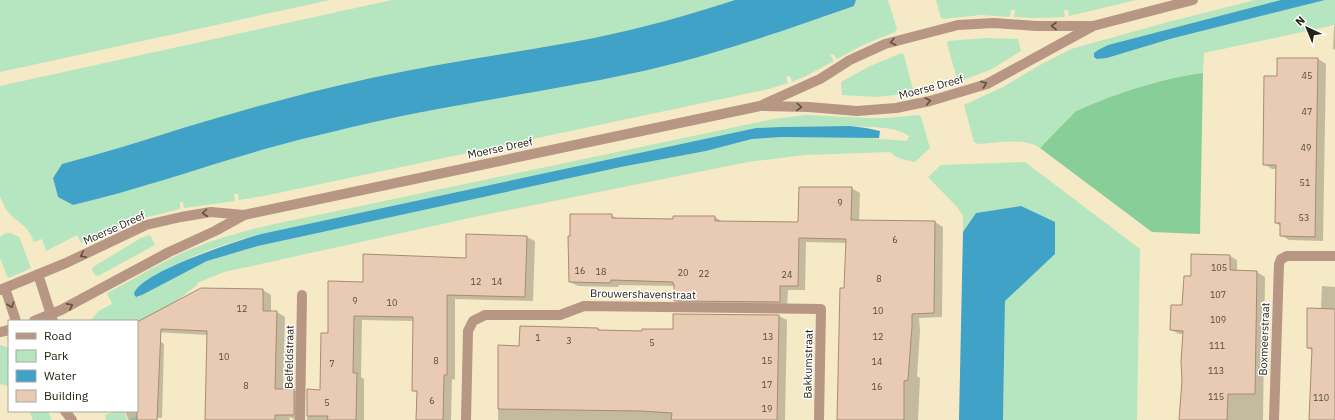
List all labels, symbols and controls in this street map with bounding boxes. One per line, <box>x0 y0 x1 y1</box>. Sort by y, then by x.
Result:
north arrow <box>1287 8 1327 48</box>
text: N <box>1292 13 1308 29</box>
one-way arrow <box>1051 22 1057 30</box>
one-way arrow <box>890 37 897 46</box>
house number: 45 <box>1302 70 1312 81</box>
street label: Moerse Dreef <box>897 72 965 102</box>
one-way arrow <box>981 81 988 89</box>
one-way arrow <box>925 98 932 106</box>
one-way arrow <box>796 103 802 111</box>
house number: 47 <box>1302 106 1312 117</box>
street label: Moerse Dreef <box>466 134 534 162</box>
house number: 49 <box>1301 142 1311 153</box>
house number: 51 <box>1300 177 1310 188</box>
house number: 9 <box>837 197 843 208</box>
street label: Moerse Dreef <box>81 208 147 248</box>
one-way arrow <box>202 209 208 218</box>
house number: 53 <box>1299 212 1309 223</box>
house number: 6 <box>892 234 898 245</box>
one-way arrow <box>80 250 88 258</box>
house number: 105 <box>1211 262 1227 273</box>
house number: 16 <box>575 265 585 276</box>
house number: 18 <box>596 266 606 277</box>
house number: 20 <box>678 267 688 278</box>
house number: 22 <box>699 268 709 279</box>
house number: 24 <box>782 269 792 280</box>
house number: 8 <box>876 273 882 284</box>
house number: 12 <box>471 276 481 287</box>
house number: 14 <box>492 276 502 287</box>
street label: Brouwershavenstraat <box>590 286 696 302</box>
house number: 107 <box>1210 289 1226 300</box>
house number: 9 <box>352 295 358 306</box>
house number: 10 <box>387 297 397 308</box>
one-way arrow <box>6 301 14 308</box>
street label: Boxmeerstraat <box>1256 302 1272 376</box>
one-way arrow <box>66 303 73 310</box>
house number: 12 <box>237 303 247 314</box>
house number: 10 <box>873 305 883 316</box>
house number: 109 <box>1210 314 1226 325</box>
legend <box>8 320 138 412</box>
street label: Belfeldstraat <box>281 325 297 389</box>
text: Road <box>44 328 72 343</box>
street label: Bakkumstraat <box>800 329 816 399</box>
house number: 13 <box>763 331 773 342</box>
house number: 12 <box>873 331 883 342</box>
house number: 1 <box>535 332 541 343</box>
house number: 3 <box>566 335 572 346</box>
house number: 5 <box>649 337 655 348</box>
house number: 111 <box>1209 340 1225 351</box>
text: Park <box>44 348 69 363</box>
house number: 10 <box>219 351 229 362</box>
house number: 8 <box>433 355 439 366</box>
house number: 15 <box>762 355 772 366</box>
house number: 14 <box>872 356 882 367</box>
house number: 7 <box>329 358 335 369</box>
house number: 113 <box>1208 365 1224 376</box>
text: Water <box>44 368 77 383</box>
house number: 17 <box>762 379 772 390</box>
house number: 8 <box>243 380 249 391</box>
house number: 16 <box>872 381 882 392</box>
text: Building <box>44 388 89 403</box>
house number: 115 <box>1208 391 1224 402</box>
house number: 110 <box>1313 392 1329 403</box>
house number: 6 <box>429 395 435 406</box>
house number: 5 <box>324 397 330 408</box>
house number: 19 <box>762 403 772 414</box>

